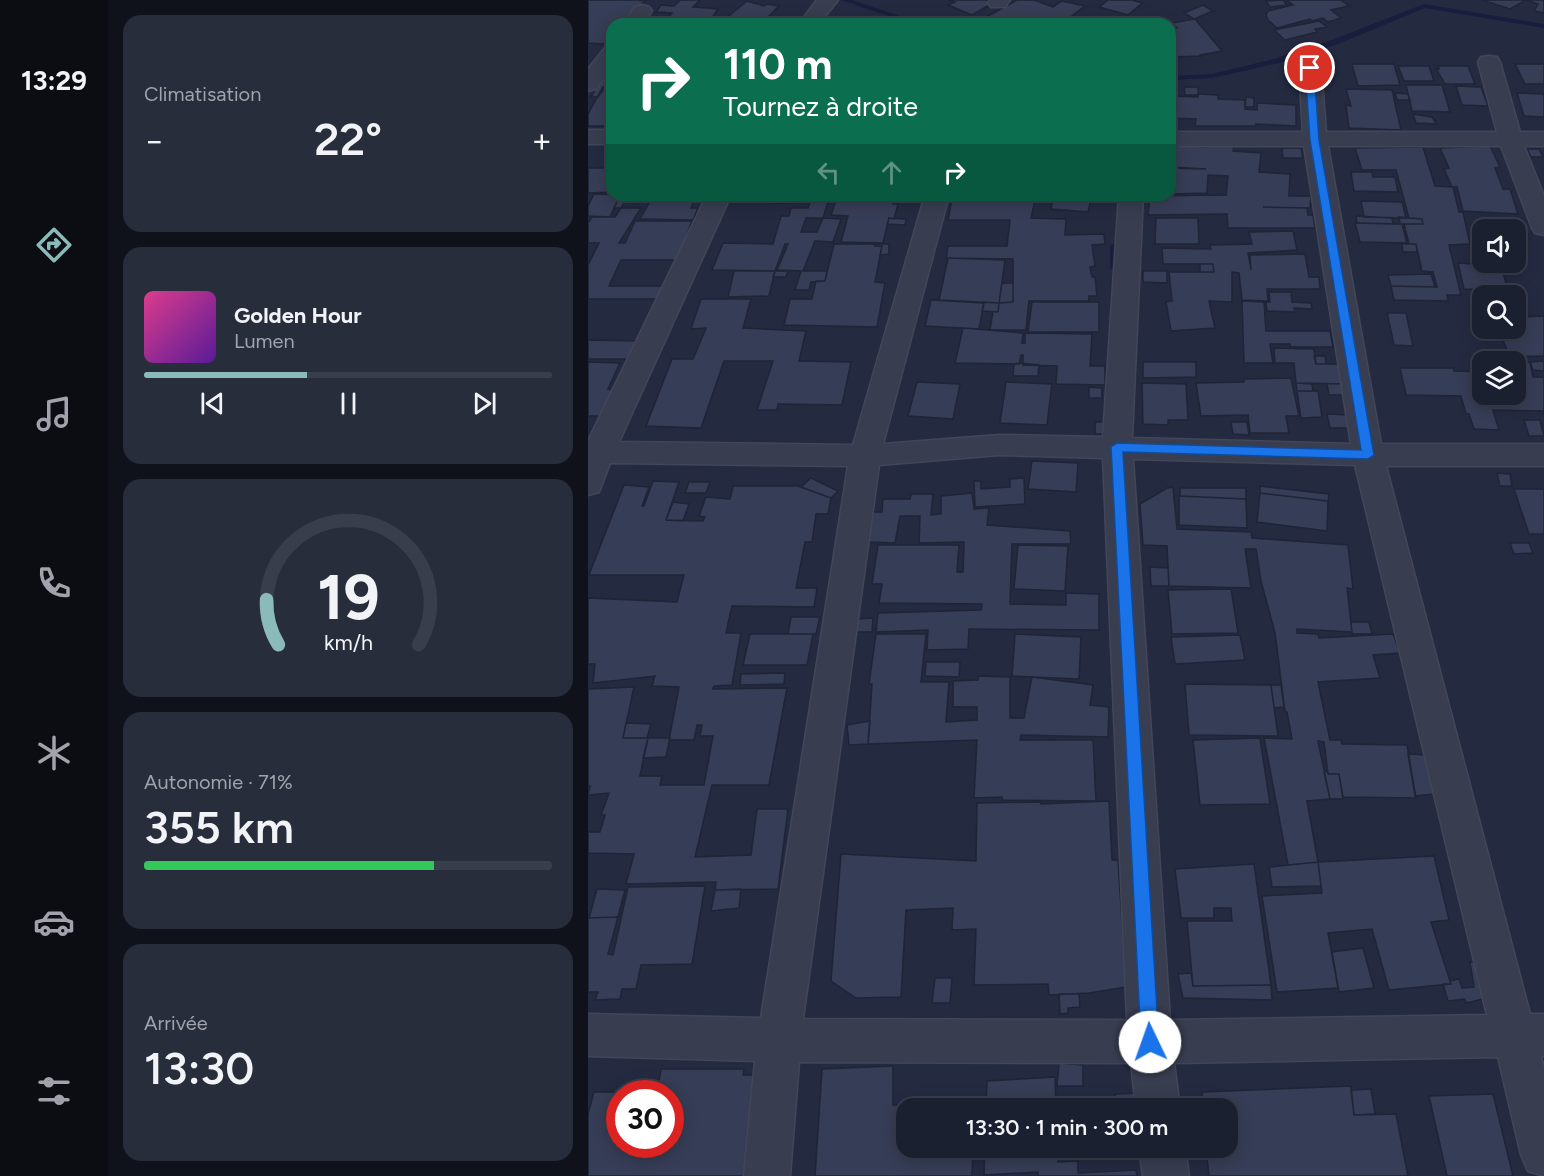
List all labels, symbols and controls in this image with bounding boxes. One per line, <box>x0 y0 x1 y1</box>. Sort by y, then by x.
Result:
text: 110 m <box>723 39 832 90</box>
icon: right <box>624 42 702 120</box>
pin <box>1284 42 1335 93</box>
icon: arrive <box>1293 51 1326 84</box>
text: 13:29 <box>21 64 87 97</box>
text: Climatisation <box>144 82 261 106</box>
text: Tournez à droite <box>723 90 918 123</box>
text: 22° <box>314 112 382 166</box>
text: − <box>144 121 165 160</box>
text: + <box>531 121 552 160</box>
icon: left <box>812 156 845 189</box>
icon: ahead <box>875 156 908 189</box>
icon: right <box>938 156 971 189</box>
map controls <box>1472 219 1526 405</box>
button: sound <box>1472 219 1526 273</box>
icon: directions <box>33 224 75 266</box>
button: search <box>1472 285 1526 339</box>
text: Golden Hour <box>234 302 362 329</box>
text: Lumen <box>234 329 295 353</box>
button: layers <box>1472 351 1526 405</box>
icon: previous <box>196 387 229 420</box>
icon: pause <box>332 387 365 420</box>
icon: next <box>468 387 501 420</box>
icon: music <box>33 393 75 435</box>
text: 19 <box>317 560 379 635</box>
icon: phone <box>33 562 75 604</box>
text: km/h <box>324 630 372 655</box>
icon: climate <box>33 732 75 774</box>
text: Autonomie · 71% <box>144 770 293 794</box>
text: 355 km <box>144 800 294 854</box>
icon: car <box>33 901 75 943</box>
position arrow <box>1118 1010 1182 1074</box>
text: Arrivée <box>144 1011 208 1035</box>
text: 13:30 <box>144 1041 254 1095</box>
icon: filters <box>33 1070 75 1112</box>
speed limit sign: 30 <box>606 1080 684 1158</box>
text: 13:30 · 1 min · 300 m <box>966 1114 1168 1141</box>

